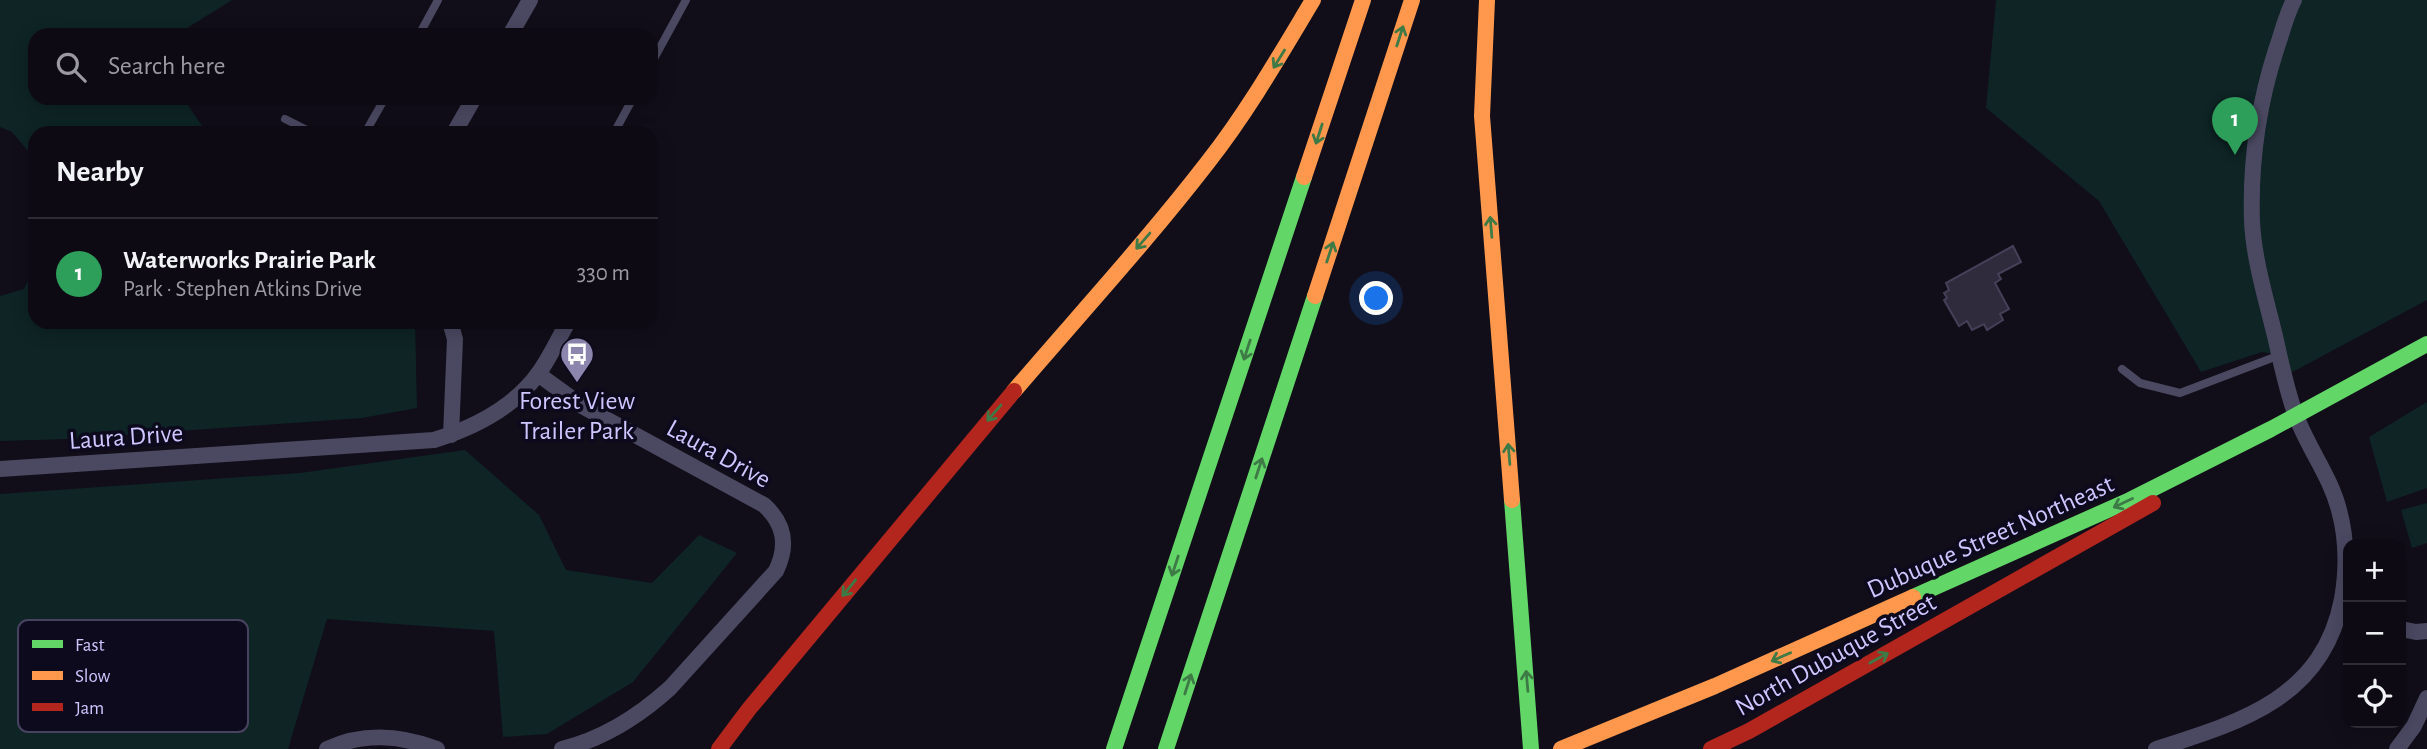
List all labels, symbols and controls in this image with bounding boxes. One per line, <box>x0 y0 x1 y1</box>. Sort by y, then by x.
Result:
one-way arrow <box>1395 25 1408 47</box>
search box <box>28 28 658 105</box>
icon: search <box>52 48 90 86</box>
one-way arrow <box>1272 49 1286 68</box>
text: Search here <box>108 53 226 79</box>
pin: 1 <box>2212 97 2258 155</box>
one-way arrow <box>1311 123 1324 145</box>
text: Nearby <box>56 157 144 187</box>
one-way arrow <box>1484 217 1497 239</box>
one-way arrow <box>1135 232 1151 250</box>
one-way arrow <box>1324 241 1337 263</box>
text: Waterworks Prairie Park <box>123 247 376 273</box>
text: 1 <box>75 262 83 285</box>
text: 330 m <box>577 262 630 285</box>
text: Park · Stephen Atkins Drive <box>123 278 362 301</box>
your location <box>1359 281 1393 315</box>
bus stop icon: Forest View Trailer Park <box>558 335 596 384</box>
one-way arrow <box>1239 339 1252 361</box>
place label: Forest View Trailer Park <box>519 388 635 444</box>
one-way arrow <box>986 404 1002 422</box>
street label: Laura Drive <box>662 415 775 493</box>
street label: Laura Drive <box>68 420 184 454</box>
one-way arrow <box>1502 443 1515 466</box>
one-way arrow <box>1253 457 1266 479</box>
street label: Dubuque Street Northeast <box>1863 471 2118 603</box>
one-way arrow <box>2113 497 2134 511</box>
map controls <box>2343 539 2406 728</box>
button: + <box>2343 539 2406 602</box>
one-way arrow <box>1167 555 1180 577</box>
one-way arrow <box>841 578 856 596</box>
street label: North Dubuque Street <box>1731 589 1940 721</box>
button: − <box>2343 602 2406 665</box>
legend <box>18 620 248 732</box>
text: Fast <box>75 636 105 655</box>
one-way arrow <box>1771 651 1792 664</box>
one-way arrow <box>1868 651 1888 665</box>
button: locate <box>2343 665 2406 728</box>
text: Slow <box>75 667 111 686</box>
one-way arrow <box>1520 670 1533 693</box>
one-way arrow <box>1182 674 1195 696</box>
text: Jam <box>75 699 104 718</box>

